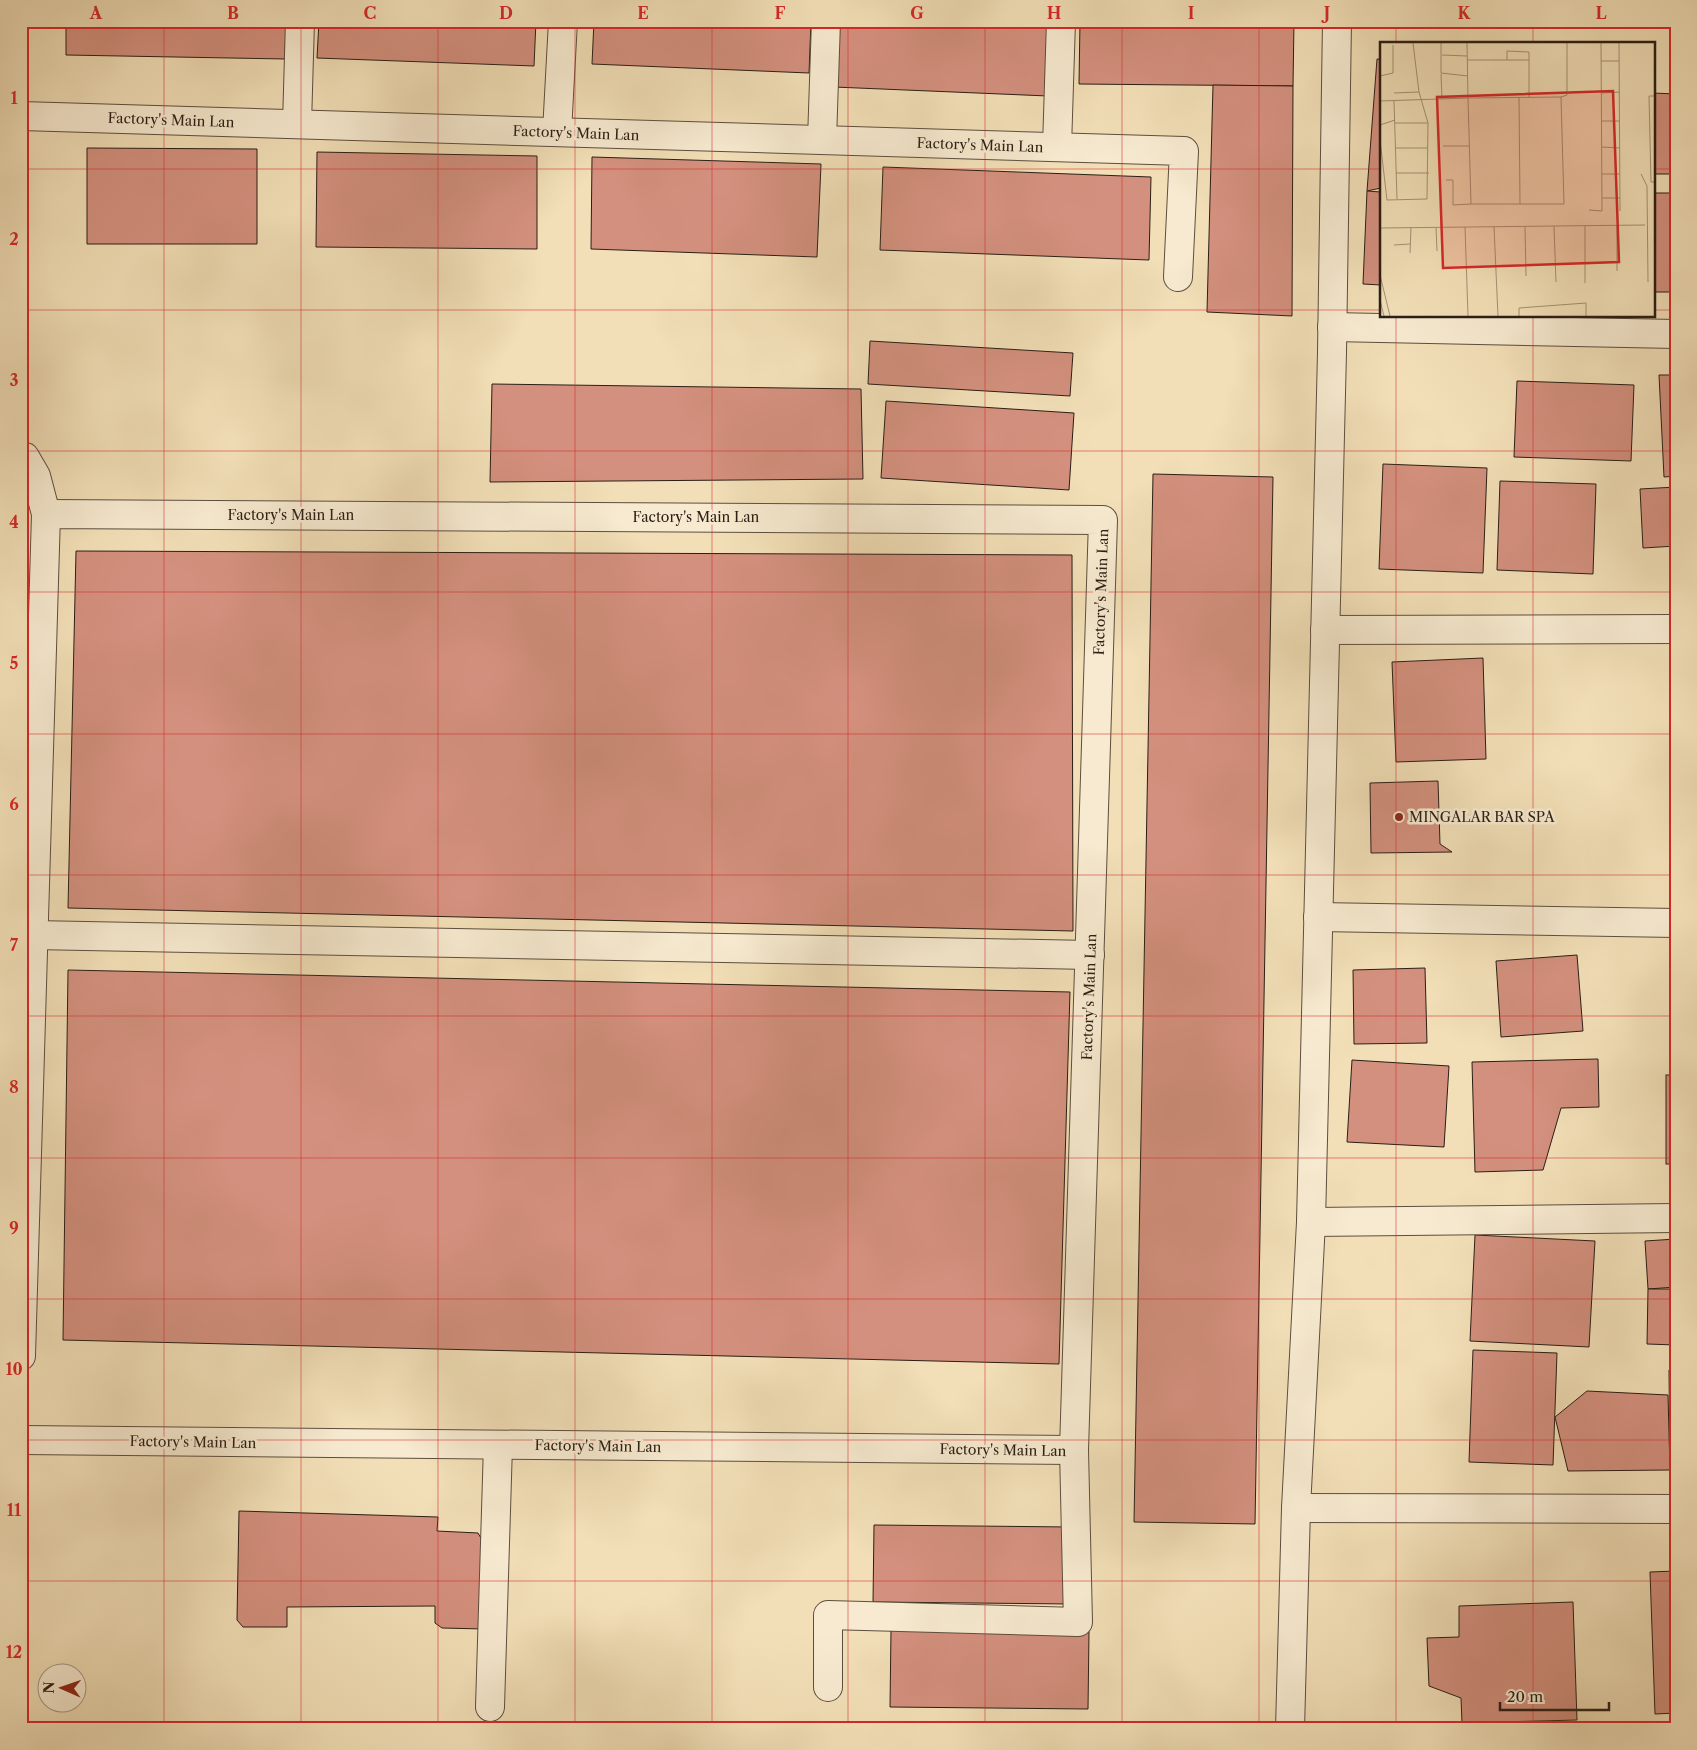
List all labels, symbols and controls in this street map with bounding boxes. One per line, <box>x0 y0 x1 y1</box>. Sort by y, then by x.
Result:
text: A <box>89 3 103 23</box>
text: B <box>227 3 239 23</box>
text: C <box>364 3 376 23</box>
text: D <box>499 3 513 23</box>
text: E <box>637 3 649 23</box>
text: F <box>775 3 786 23</box>
text: G <box>910 3 924 23</box>
text: H <box>1047 3 1061 23</box>
text: I <box>1188 3 1195 23</box>
text: J <box>1321 3 1330 23</box>
text: K <box>1458 3 1472 23</box>
text: L <box>1595 3 1607 23</box>
inset map <box>1380 42 1654 318</box>
text: 1 <box>10 88 18 108</box>
street label: Factory's Main Lan <box>107 109 235 131</box>
street label: Factory's Main Lan <box>512 122 640 144</box>
street label: Factory's Main Lan <box>916 134 1044 156</box>
text: 2 <box>9 229 19 249</box>
text: 3 <box>9 370 19 390</box>
street label: Factory's Main Lan <box>228 506 355 524</box>
street label: Factory's Main Lan <box>633 508 760 526</box>
text: 4 <box>9 512 19 532</box>
street label: Factory's Main Lan <box>1090 528 1112 656</box>
text: 5 <box>10 653 19 673</box>
text: 6 <box>9 794 19 814</box>
place label: MINGALAR BAR SPA <box>1409 808 1555 826</box>
marker: MINGALAR BAR SPA <box>1393 811 1405 823</box>
street label: Factory's Main Lan <box>1078 933 1100 1061</box>
text: 7 <box>10 935 19 955</box>
text: 8 <box>9 1077 19 1097</box>
text: 9 <box>9 1218 19 1238</box>
text: 10 <box>5 1359 23 1379</box>
street label: Factory's Main Lan <box>129 1432 257 1452</box>
street label: Factory's Main Lan <box>534 1436 662 1456</box>
street label: Factory's Main Lan <box>939 1440 1067 1460</box>
text: 11 <box>7 1500 22 1520</box>
text: 12 <box>6 1642 22 1662</box>
north arrow <box>38 1662 88 1712</box>
scale bar <box>1500 1680 1608 1712</box>
text: N <box>40 1681 58 1694</box>
text: 20 m <box>1507 1687 1543 1706</box>

